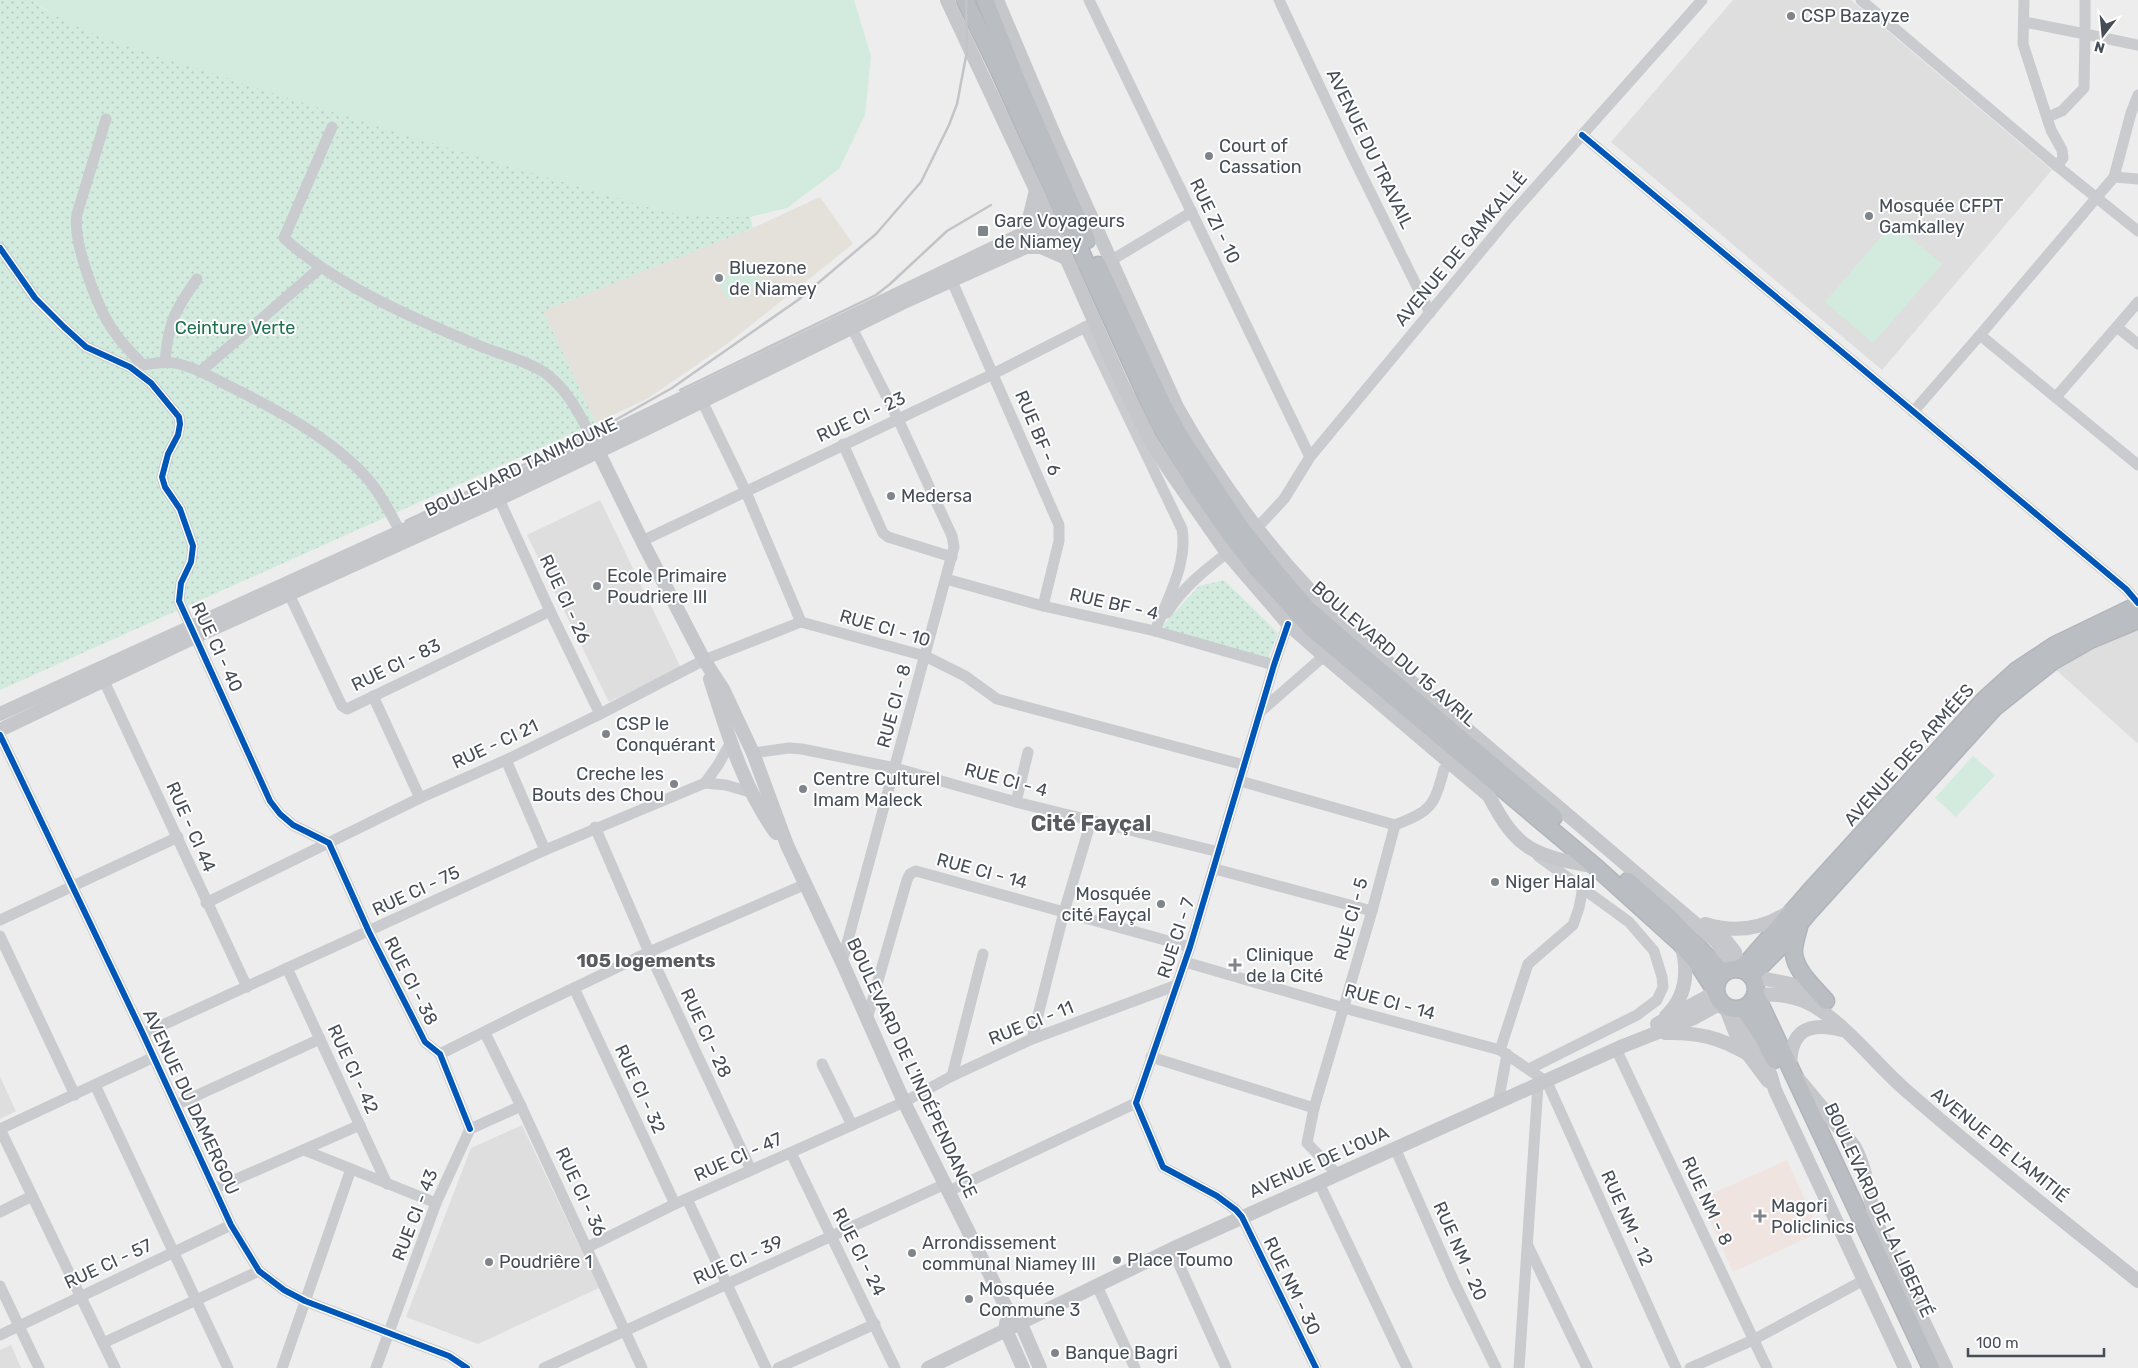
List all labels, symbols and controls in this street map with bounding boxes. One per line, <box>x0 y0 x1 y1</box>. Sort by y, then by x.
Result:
place label: CSP Bazayze <box>1801 5 1910 27</box>
marker: CSP Bazayze <box>1785 10 1797 22</box>
north arrow <box>2078 10 2128 60</box>
text: N <box>2092 37 2107 57</box>
street label: AVENUE DU TRAVAIL <box>1322 66 1418 232</box>
place label: Court of Cassation <box>1219 135 1302 178</box>
marker: Court of Cassation <box>1203 150 1215 162</box>
street label: AVENUE DE GAMKALLÉ <box>1390 167 1532 331</box>
street label: RUE ZI - 10 <box>1185 175 1245 267</box>
place label: Mosquée CFPT Gamkalley <box>1879 195 2003 238</box>
place label: Gare Voyageurs de Niamey <box>994 210 1125 253</box>
marker: Mosquée CFPT Gamkalley <box>1863 210 1875 222</box>
marker: Gare Voyageurs de Niamey <box>976 224 990 238</box>
place label: Bluezone de Niamey <box>729 257 817 300</box>
marker: Bluezone de Niamey <box>713 272 725 284</box>
park label: Ceinture Verte <box>175 317 295 339</box>
street label: RUE CI - 23 <box>813 387 909 447</box>
street label: RUE BF - 6 <box>1010 387 1066 479</box>
street label: BOULEVARD TANIMOUNE <box>421 413 621 521</box>
place label: Medersa <box>901 485 972 507</box>
marker: Medersa <box>885 490 897 502</box>
street label: RUE CI - 26 <box>535 551 595 647</box>
place label: Ecole Primaire Poudriere III <box>607 565 727 608</box>
street label: BOULEVARD DU 15 AVRIL <box>1307 577 1481 731</box>
marker: Ecole Primaire Poudriere III <box>591 580 603 592</box>
street label: RUE BF - 4 <box>1067 583 1161 625</box>
street label: RUE CI - 40 <box>187 598 247 696</box>
street label: RUE CI - 10 <box>837 605 933 651</box>
street label: RUE CI - 83 <box>348 634 444 696</box>
street label: RUE CI - 8 <box>872 662 916 750</box>
street label: AVENUE DES ARMÉES <box>1839 679 1979 831</box>
place label: CSP le Conquérant <box>616 713 715 756</box>
street label: RUE - CI 21 <box>448 714 542 774</box>
marker: CSP le Conquérant <box>600 728 612 740</box>
street label: RUE CI - 4 <box>962 758 1050 802</box>
place label: Creche les Bouts des Chou <box>532 763 664 806</box>
place label: Centre Culturel Imam Maleck <box>813 768 940 811</box>
street label: RUE - CI 44 <box>161 778 221 876</box>
marker: Creche les Bouts des Chou <box>668 778 680 790</box>
marker: Centre Culturel Imam Maleck <box>797 783 809 795</box>
district label: Cité Fayçal <box>1031 810 1151 837</box>
street label: RUE CI - 14 <box>934 848 1030 894</box>
street label: RUE CI - 75 <box>369 861 463 921</box>
place label: Niger Halal <box>1505 871 1595 893</box>
street label: RUE CI - 5 <box>1329 875 1373 963</box>
marker: Niger Halal <box>1489 876 1501 888</box>
place label: Mosquée cité Fayçal <box>1062 883 1151 926</box>
street label: RUE CI - 7 <box>1153 895 1199 981</box>
marker: Mosquée cité Fayçal <box>1155 898 1167 910</box>
street label: RUE CI - 38 <box>379 933 443 1029</box>
street label: BOULEVARD DE L'INDÉPENDANCE <box>842 934 982 1202</box>
place label: Clinique de la Cité <box>1246 944 1323 987</box>
district label: 105 logements <box>576 949 716 972</box>
marker: Clinique de la Cité <box>1228 958 1242 972</box>
street label: RUE CI - 14 <box>1342 979 1438 1025</box>
street label: RUE CI - 28 <box>676 985 736 1081</box>
street label: RUE CI - 11 <box>985 996 1077 1050</box>
street label: AVENUE DU DAMERGOU <box>138 1006 244 1198</box>
street label: RUE CI - 42 <box>323 1021 383 1117</box>
street label: RUE CI - 32 <box>610 1041 670 1137</box>
street label: AVENUE DE L'AMITIÉ <box>1927 1083 2073 1207</box>
street label: BOULEVARD DE LA LIBERTÉ <box>1820 1099 1938 1321</box>
street label: AVENUE DE L'OUA <box>1246 1121 1392 1203</box>
street label: RUE CI - 47 <box>690 1128 786 1186</box>
street label: RUE CI - 36 <box>551 1144 611 1240</box>
street label: RUE NM - 8 <box>1677 1153 1737 1249</box>
street label: RUE CI - 43 <box>388 1166 442 1264</box>
street label: RUE NM - 12 <box>1596 1167 1658 1269</box>
place label: Magori Policlinics <box>1771 1195 1855 1238</box>
street label: RUE NM - 20 <box>1428 1198 1492 1304</box>
street label: RUE CI - 24 <box>827 1204 891 1300</box>
marker: Magori Policlinics <box>1753 1209 1767 1223</box>
street label: RUE CI - 39 <box>690 1230 786 1290</box>
place label: Arrondissement communal Niamey III <box>922 1232 1096 1275</box>
street label: RUE NM - 30 <box>1259 1233 1325 1339</box>
street label: RUE CI - 57 <box>61 1234 155 1294</box>
marker: Arrondissement communal Niamey III <box>906 1247 918 1259</box>
place label: Place Toumo <box>1127 1249 1233 1271</box>
place label: Poudriêre 1 <box>499 1251 592 1273</box>
marker: Place Toumo <box>1111 1254 1123 1266</box>
marker: Poudriêre 1 <box>483 1256 495 1268</box>
place label: Mosquée Commune 3 <box>979 1278 1080 1321</box>
marker: Mosquée Commune 3 <box>963 1293 975 1305</box>
scale bar <box>1968 1326 2104 1358</box>
text: 100 m <box>1976 1334 2018 1352</box>
place label: Banque Bagri <box>1065 1342 1178 1364</box>
marker: Banque Bagri <box>1049 1347 1061 1359</box>

